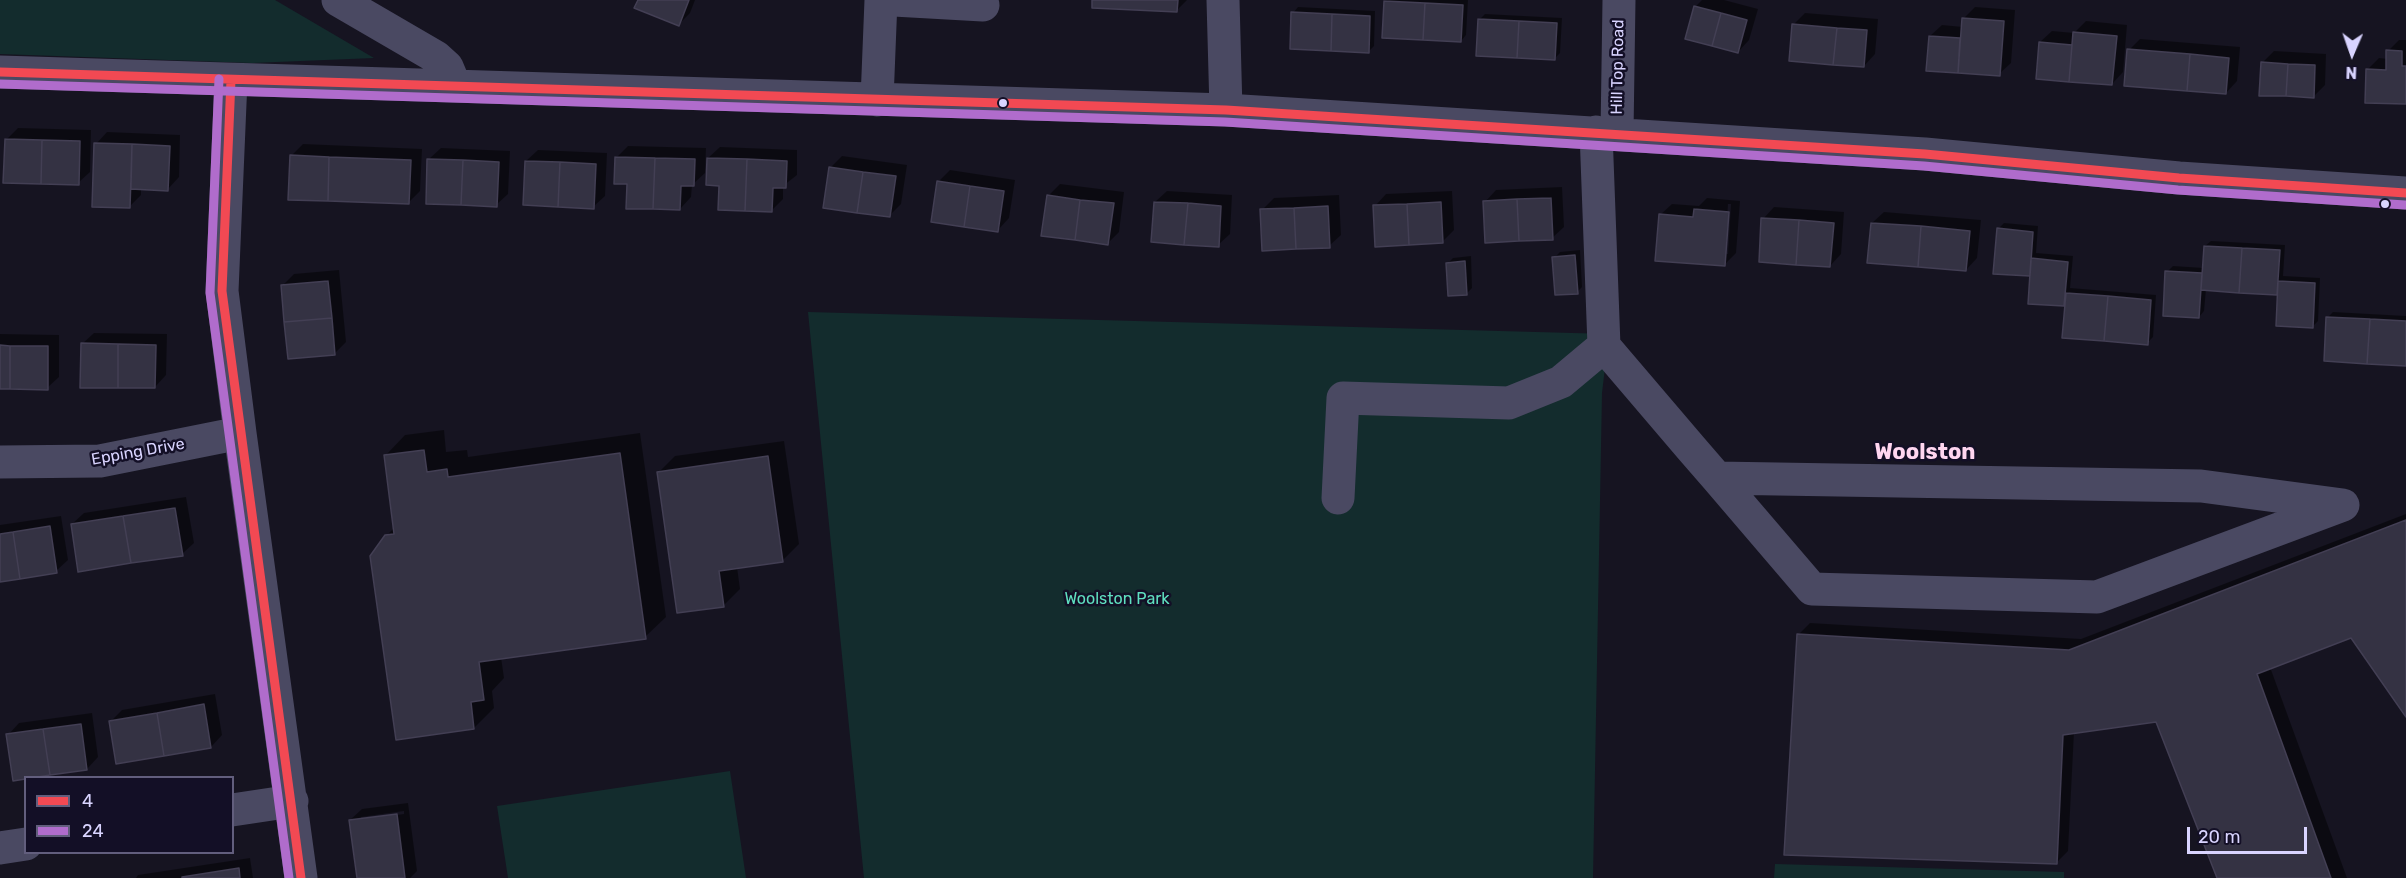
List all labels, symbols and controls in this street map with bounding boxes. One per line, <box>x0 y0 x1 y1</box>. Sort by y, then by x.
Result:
street label: Hill Top Road <box>1608 19 1628 115</box>
north arrow <box>2322 24 2382 84</box>
text: N <box>2345 63 2357 82</box>
unlabelled marker <box>997 97 1009 109</box>
unlabelled marker <box>2379 198 2391 210</box>
street label: Epping Drive <box>90 434 186 470</box>
district label: Woolston <box>1874 440 1976 466</box>
park label: Woolston Park <box>1064 589 1170 609</box>
legend <box>24 776 234 854</box>
text: 4 <box>82 790 93 812</box>
scale bar <box>2190 815 2310 853</box>
text: 24 <box>82 820 104 842</box>
text: 20 m <box>2198 826 2240 848</box>

